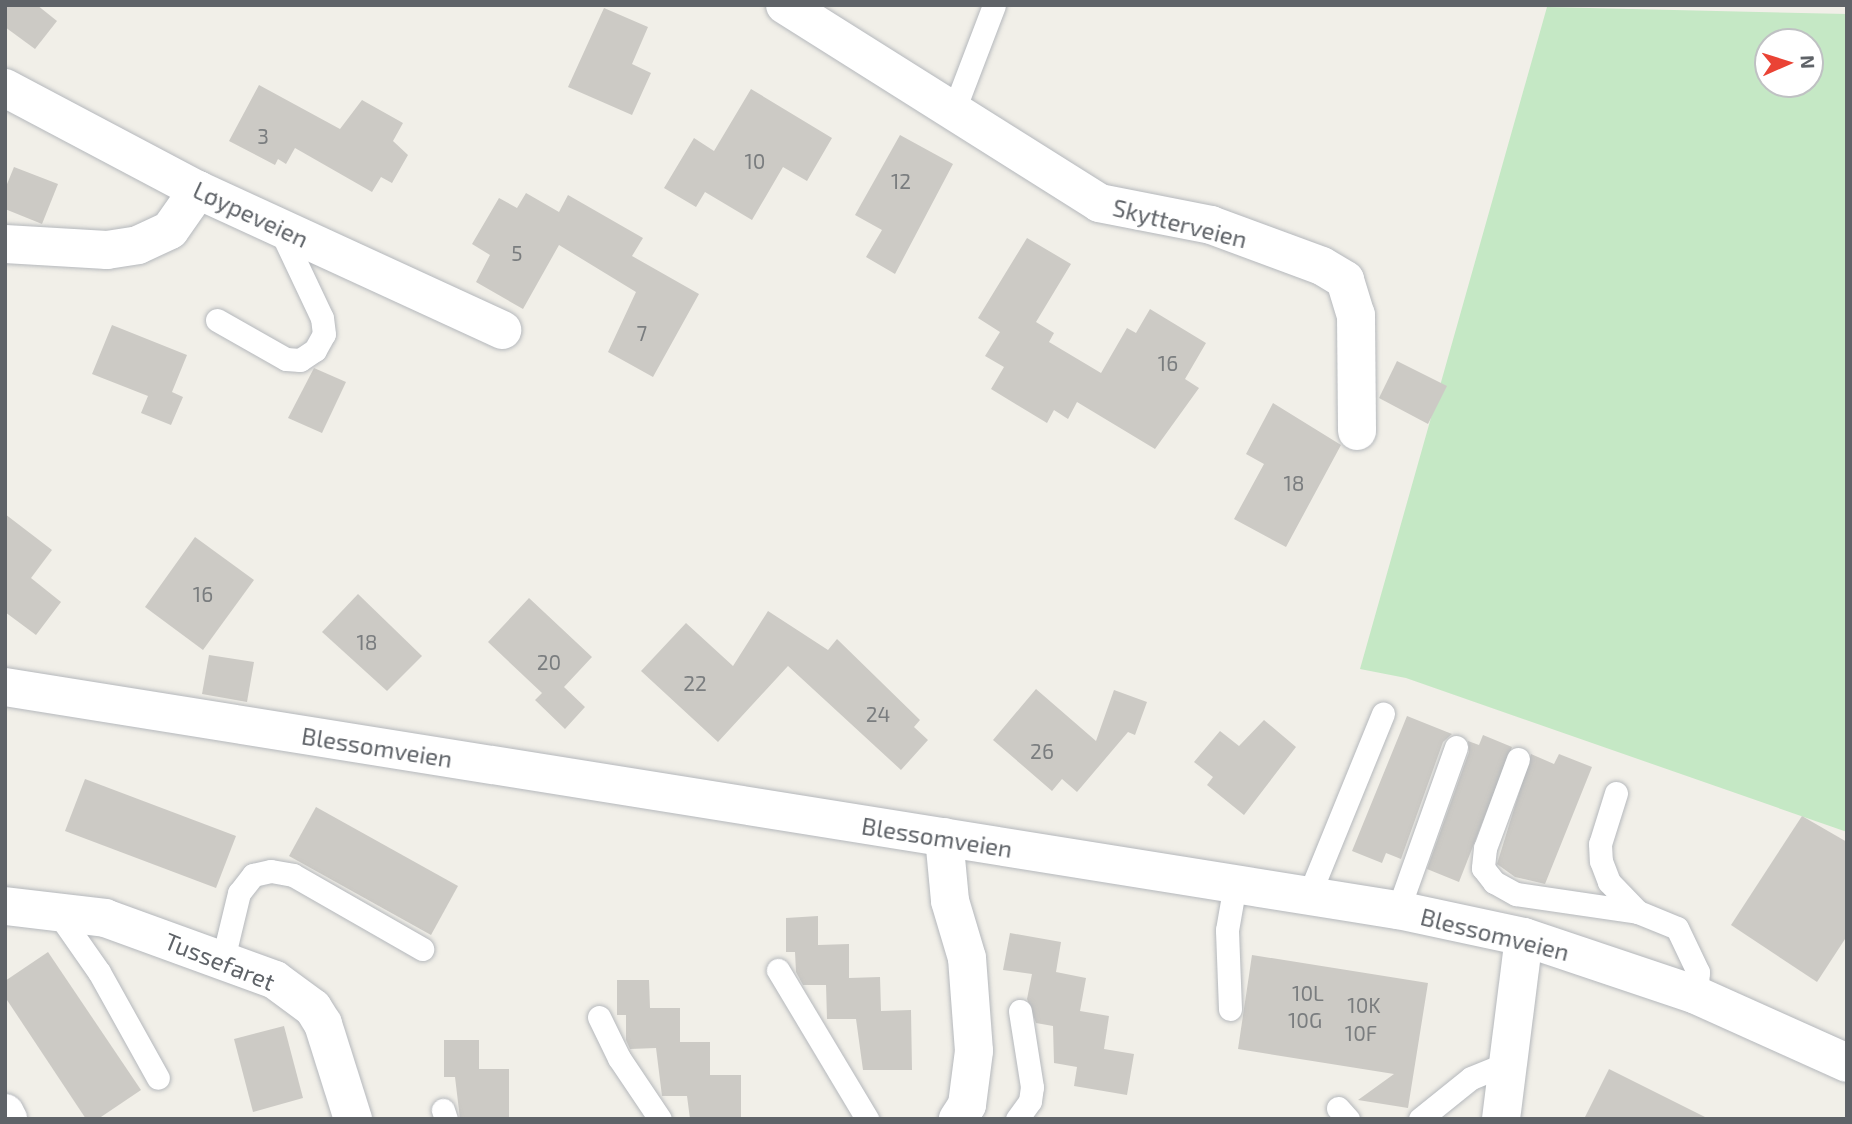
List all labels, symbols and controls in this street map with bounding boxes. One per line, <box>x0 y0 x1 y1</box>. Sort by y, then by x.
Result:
north arrow <box>1754 28 1824 98</box>
text: N <box>1797 55 1820 69</box>
house number: 3 <box>257 123 269 149</box>
house number: 10 <box>744 148 766 174</box>
house number: 12 <box>891 168 911 194</box>
street label: Løypeveien <box>189 175 313 253</box>
street label: Skytterveien <box>1110 192 1250 254</box>
house number: 5 <box>511 240 523 266</box>
house number: 7 <box>637 320 647 346</box>
house number: 16 <box>1158 350 1178 376</box>
house number: 18 <box>1283 470 1305 496</box>
house number: 16 <box>193 581 213 607</box>
house number: 18 <box>356 629 378 655</box>
house number: 20 <box>537 649 561 675</box>
house number: 22 <box>683 670 707 696</box>
house number: 24 <box>866 701 890 727</box>
street label: Blessomveien <box>300 721 454 773</box>
house number: 26 <box>1030 738 1054 764</box>
street label: Blessomveien <box>860 811 1014 863</box>
street label: Blessomveien <box>1418 902 1572 966</box>
street label: Tussefaret <box>161 926 279 996</box>
house number: 10L <box>1292 980 1324 1006</box>
house number: 10K <box>1347 992 1381 1018</box>
house number: 10G <box>1288 1007 1322 1033</box>
house number: 10F <box>1345 1020 1377 1046</box>

